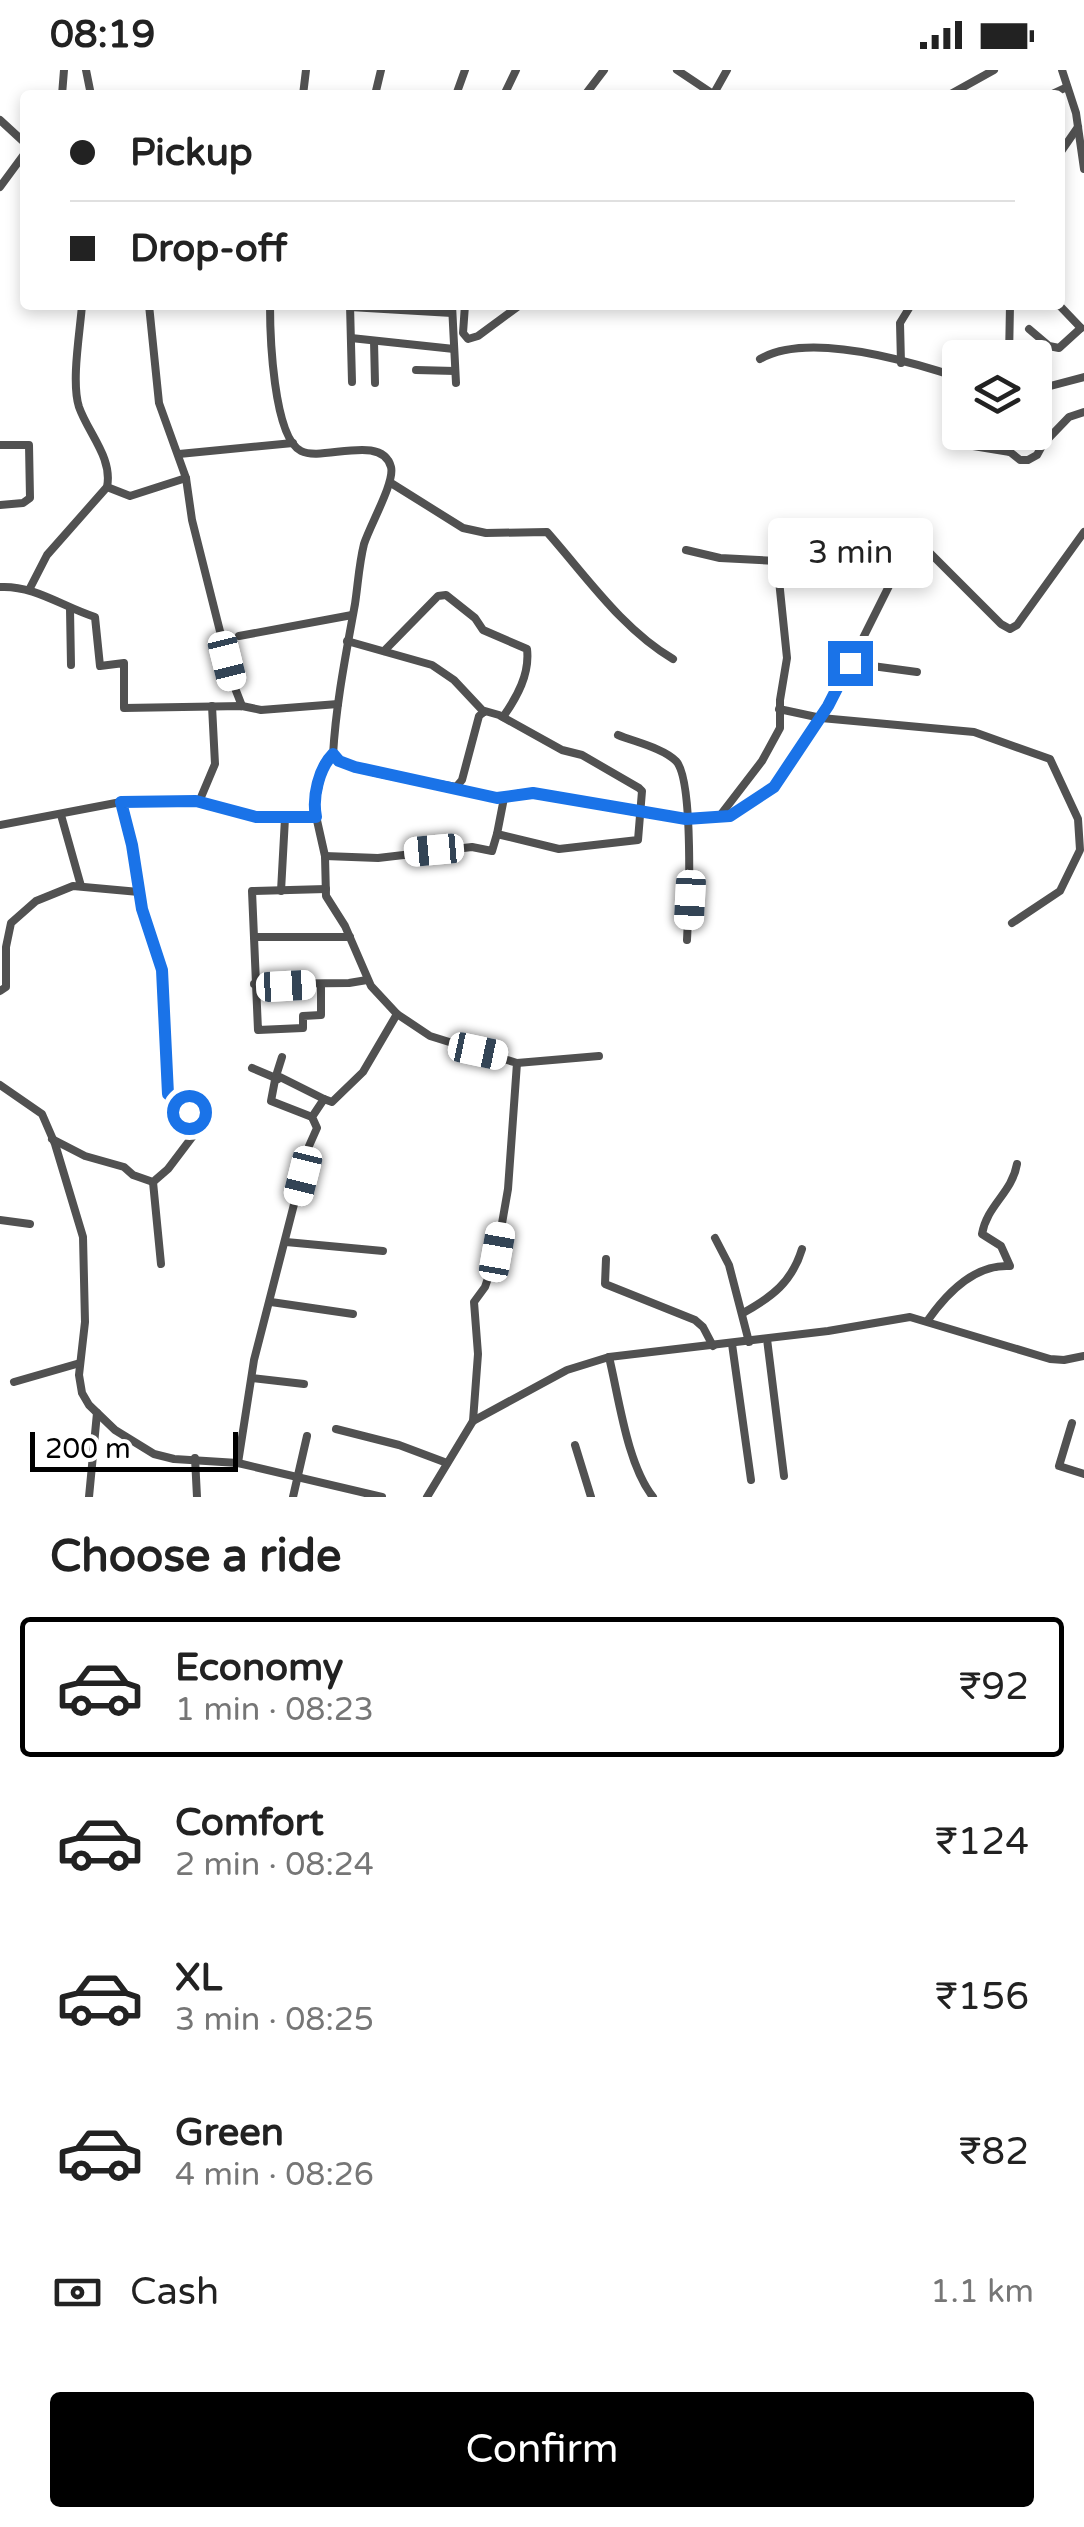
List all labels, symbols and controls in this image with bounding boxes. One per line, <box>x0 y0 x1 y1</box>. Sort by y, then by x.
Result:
text: 08:19 <box>50 12 155 58</box>
text: Pickup <box>130 130 253 176</box>
text: Drop-off <box>130 226 287 272</box>
map controls <box>942 340 1052 450</box>
button: layers <box>942 340 1052 450</box>
callout: 3 min <box>768 518 932 588</box>
text: 3 min <box>808 534 893 572</box>
car <box>205 628 249 694</box>
route end <box>828 641 873 686</box>
car <box>403 832 465 868</box>
car <box>673 869 707 931</box>
car <box>255 969 317 1003</box>
car <box>446 1030 510 1072</box>
route start <box>167 1090 212 1135</box>
car <box>281 1143 325 1209</box>
car <box>477 1220 517 1284</box>
scale bar <box>30 1427 238 1472</box>
text: 200 m <box>45 1432 131 1466</box>
text: Choose a ride <box>50 1530 341 1584</box>
icon: car <box>55 1642 145 1732</box>
text: Economy <box>175 1645 343 1691</box>
text: ₹92 <box>959 1664 1029 1710</box>
text: 1 min · 08:23 <box>175 1691 374 1729</box>
icon: car <box>55 1797 145 1887</box>
text: Comfort <box>175 1800 324 1846</box>
text: ₹124 <box>935 1819 1029 1865</box>
text: 2 min · 08:24 <box>175 1846 374 1884</box>
icon: car <box>55 1952 145 2042</box>
text: XL <box>175 1955 222 2001</box>
text: ₹156 <box>935 1974 1029 2020</box>
text: 3 min · 08:25 <box>175 2001 374 2039</box>
icon: car <box>55 2107 145 2197</box>
text: Green <box>175 2110 284 2156</box>
text: ₹82 <box>959 2129 1029 2175</box>
text: 4 min · 08:26 <box>175 2156 374 2194</box>
icon: cash <box>50 2265 105 2320</box>
text: Cash <box>130 2269 219 2315</box>
text: 1.1 km <box>930 2273 1034 2311</box>
button: Confirm <box>50 2392 1034 2507</box>

